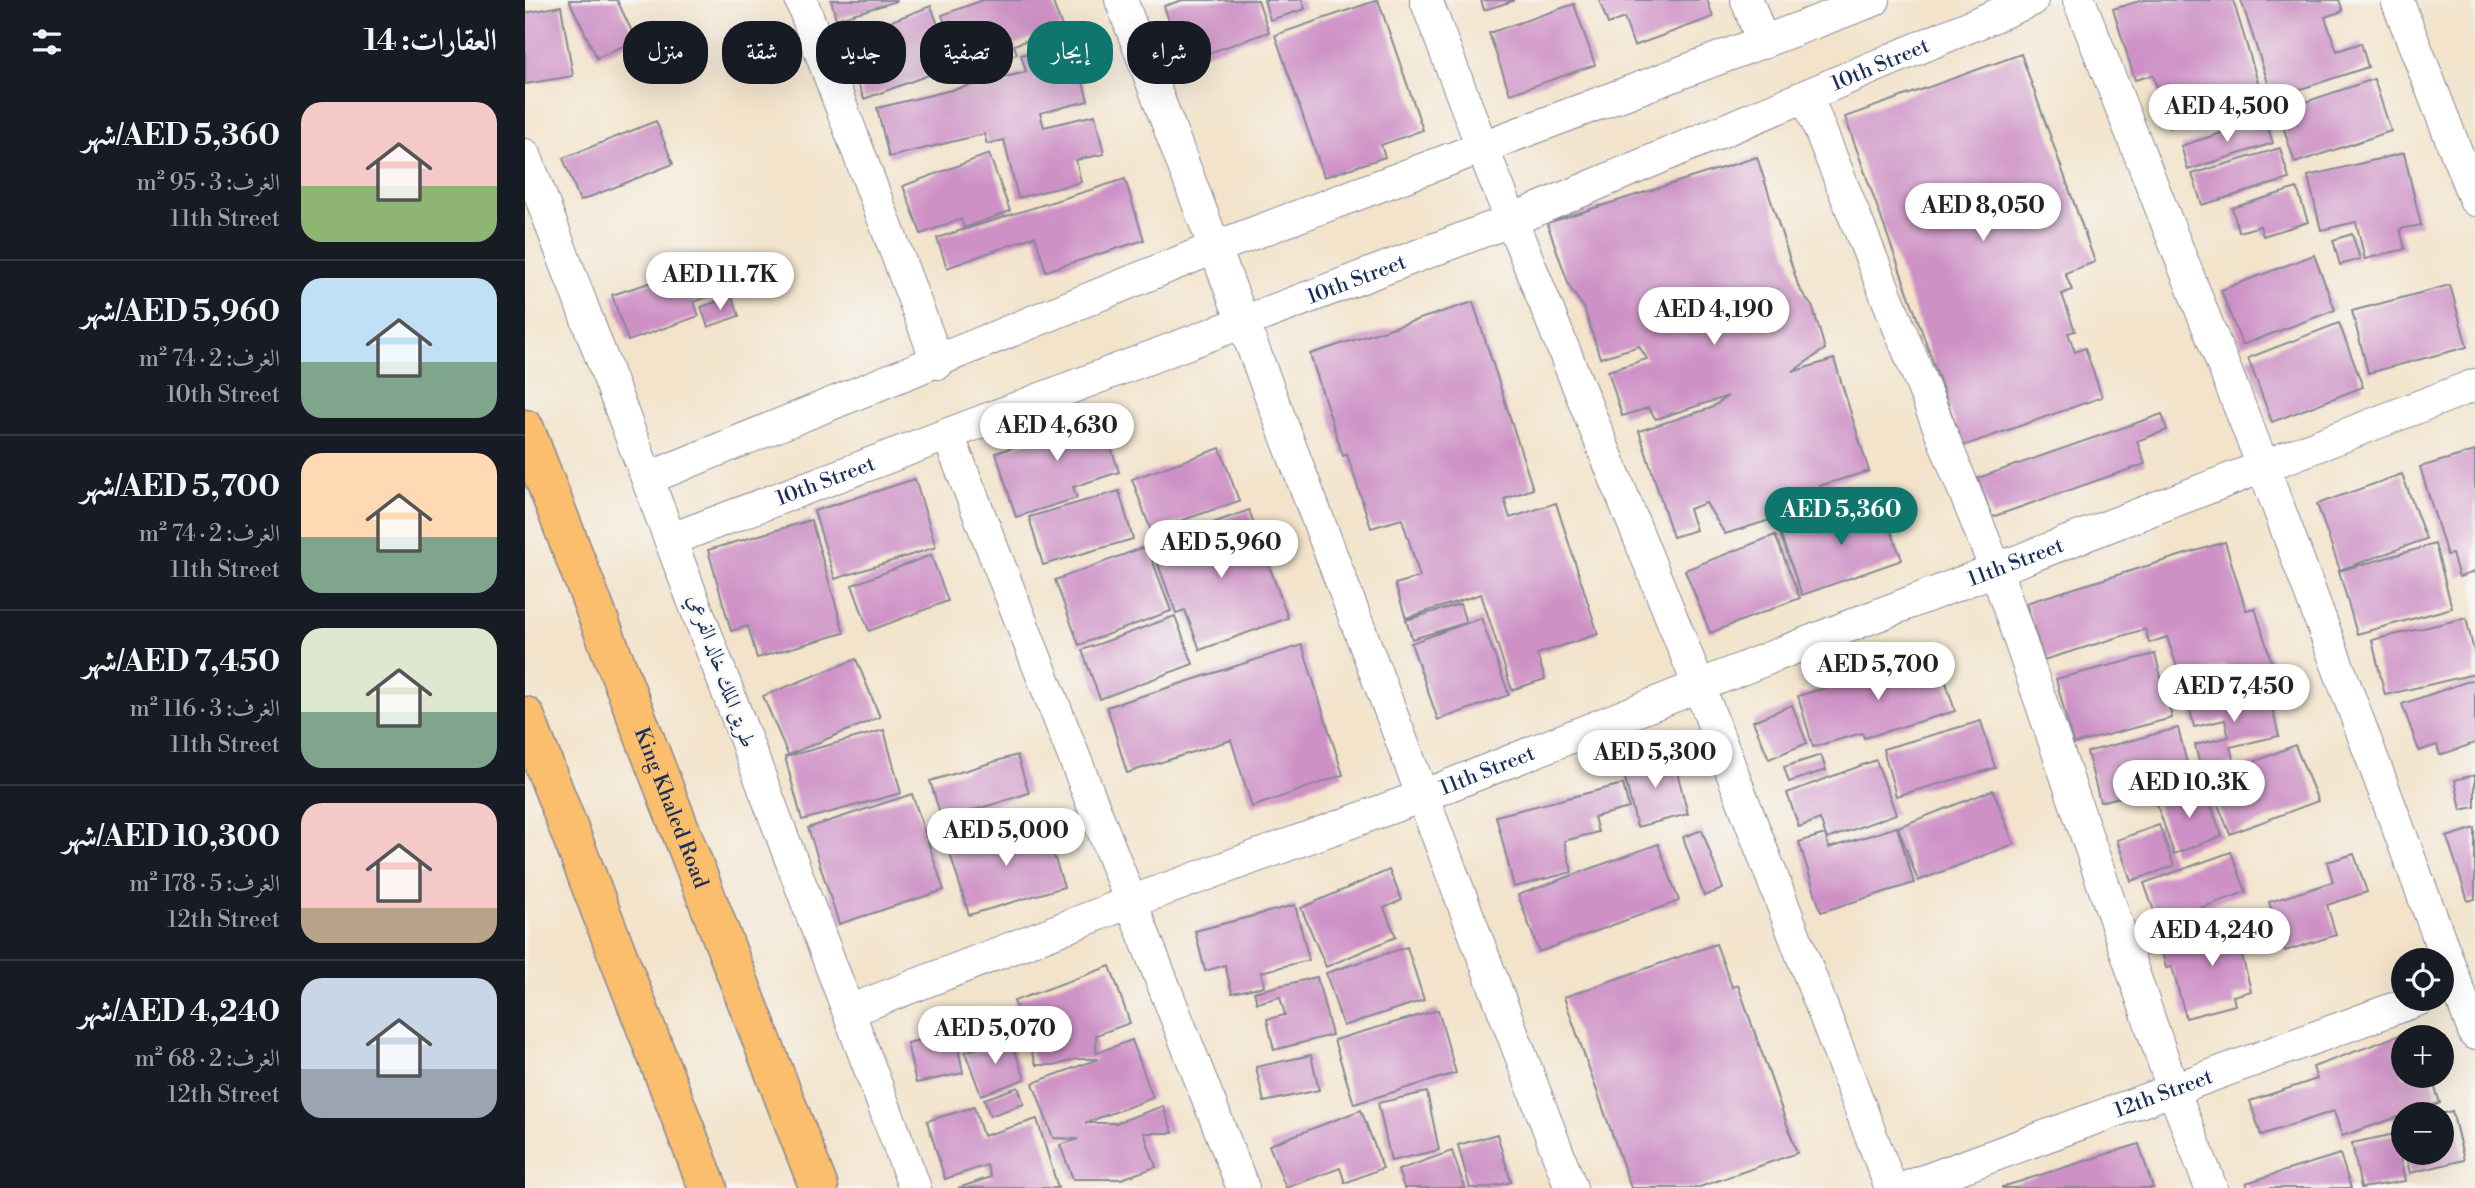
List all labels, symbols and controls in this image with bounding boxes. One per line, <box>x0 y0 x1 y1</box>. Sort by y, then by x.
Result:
chip: منزل <box>623 21 708 84</box>
chip: شقة <box>722 21 802 84</box>
chip: جديد <box>816 21 906 84</box>
chip: تصفية <box>920 21 1013 84</box>
chip: إيجار <box>1027 21 1113 84</box>
chip: شراء <box>1127 21 1211 84</box>
text: العقارات: 14 <box>364 22 497 60</box>
icon: filters <box>28 23 66 61</box>
street label: 10th Street <box>1827 33 1934 97</box>
pin: AED 4,500 <box>2147 85 2307 144</box>
text: AED 4,500 <box>2165 93 2289 121</box>
text: AED 5,360/شهر <box>82 117 280 155</box>
icon: home <box>357 130 441 214</box>
text: الغرف: 3 · 95 m² <box>137 169 280 197</box>
pin: AED 8,050 <box>1903 184 2063 243</box>
text: AED 8,050 <box>1921 192 2045 220</box>
text: 11th Street <box>170 205 280 233</box>
street label: 10th Street <box>1303 249 1410 311</box>
pin: AED 11.7K <box>640 252 800 312</box>
text: AED 11.7K <box>662 261 778 289</box>
pin: AED 4,190 <box>1634 288 1794 347</box>
text: AED 5,960/شهر <box>81 293 280 331</box>
text: AED 4,190 <box>1654 296 1774 324</box>
icon: home <box>357 306 441 390</box>
text: الغرف: 2 · 74 m² <box>139 345 280 373</box>
text: 10th Street <box>166 381 280 409</box>
pin: AED 4,630 <box>977 404 1137 463</box>
text: AED 4,630 <box>996 412 1118 440</box>
street label: 10th Street <box>772 451 879 512</box>
text: AED 5,700/شهر <box>81 468 280 506</box>
icon: home <box>357 481 441 565</box>
pin: AED 5,360 <box>1761 488 1921 547</box>
text: AED 5,360 <box>1781 496 1901 524</box>
text: الغرف: 2 · 74 m² <box>139 520 280 548</box>
pin: AED 5,960 <box>1141 520 1301 580</box>
text: AED 5,960 <box>1160 529 1282 557</box>
street label: 11th Street <box>1964 533 2068 593</box>
text: 11th Street <box>170 556 280 584</box>
street label: طريق الملك خالد الفرعي <box>678 591 761 753</box>
pin: AED 5,700 <box>1798 642 1958 702</box>
text: AED 7,450/شهر <box>83 643 280 681</box>
text: AED 5,700 <box>1817 651 1939 679</box>
icon: home <box>357 656 441 740</box>
pin: AED 7,450 <box>2154 664 2314 724</box>
text: AED 7,450 <box>2174 673 2294 701</box>
text: الغرف: 3 · 116 m² <box>129 695 280 723</box>
street label: King Khaled Road <box>628 724 714 892</box>
pin: AED 5,300 <box>1575 730 1735 790</box>
text: 11th Street <box>170 731 280 759</box>
text: AED 5,300 <box>1593 739 1717 767</box>
street label: 11th Street <box>1436 740 1539 802</box>
pin: AED 10.3K <box>2109 760 2269 820</box>
text: AED 10.3K <box>2129 769 2249 797</box>
pin: AED 5,000 <box>926 808 1086 868</box>
text: AED 5,000 <box>943 817 1069 845</box>
text: AED 10,300/شهر <box>63 818 280 856</box>
icon: home <box>357 831 441 915</box>
text: الغرف: 5 · 178 m² <box>129 870 280 898</box>
text: 12th Street <box>167 906 280 934</box>
pin: AED 4,240 <box>2132 908 2292 968</box>
text: AED 4,240 <box>2150 917 2274 945</box>
map controls <box>2391 948 2454 1165</box>
button: locate <box>2391 948 2454 1011</box>
text: AED 4,240/شهر <box>79 993 280 1031</box>
icon: home <box>357 1006 441 1090</box>
pin: AED 5,070 <box>915 1006 1075 1066</box>
text: AED 5,070 <box>934 1015 1056 1043</box>
button: + <box>2391 1025 2454 1088</box>
text: الغرف: 2 · 68 m² <box>135 1045 280 1073</box>
street label: 12th Street <box>2111 1064 2217 1124</box>
text: 12th Street <box>167 1081 280 1109</box>
button: − <box>2391 1102 2454 1165</box>

